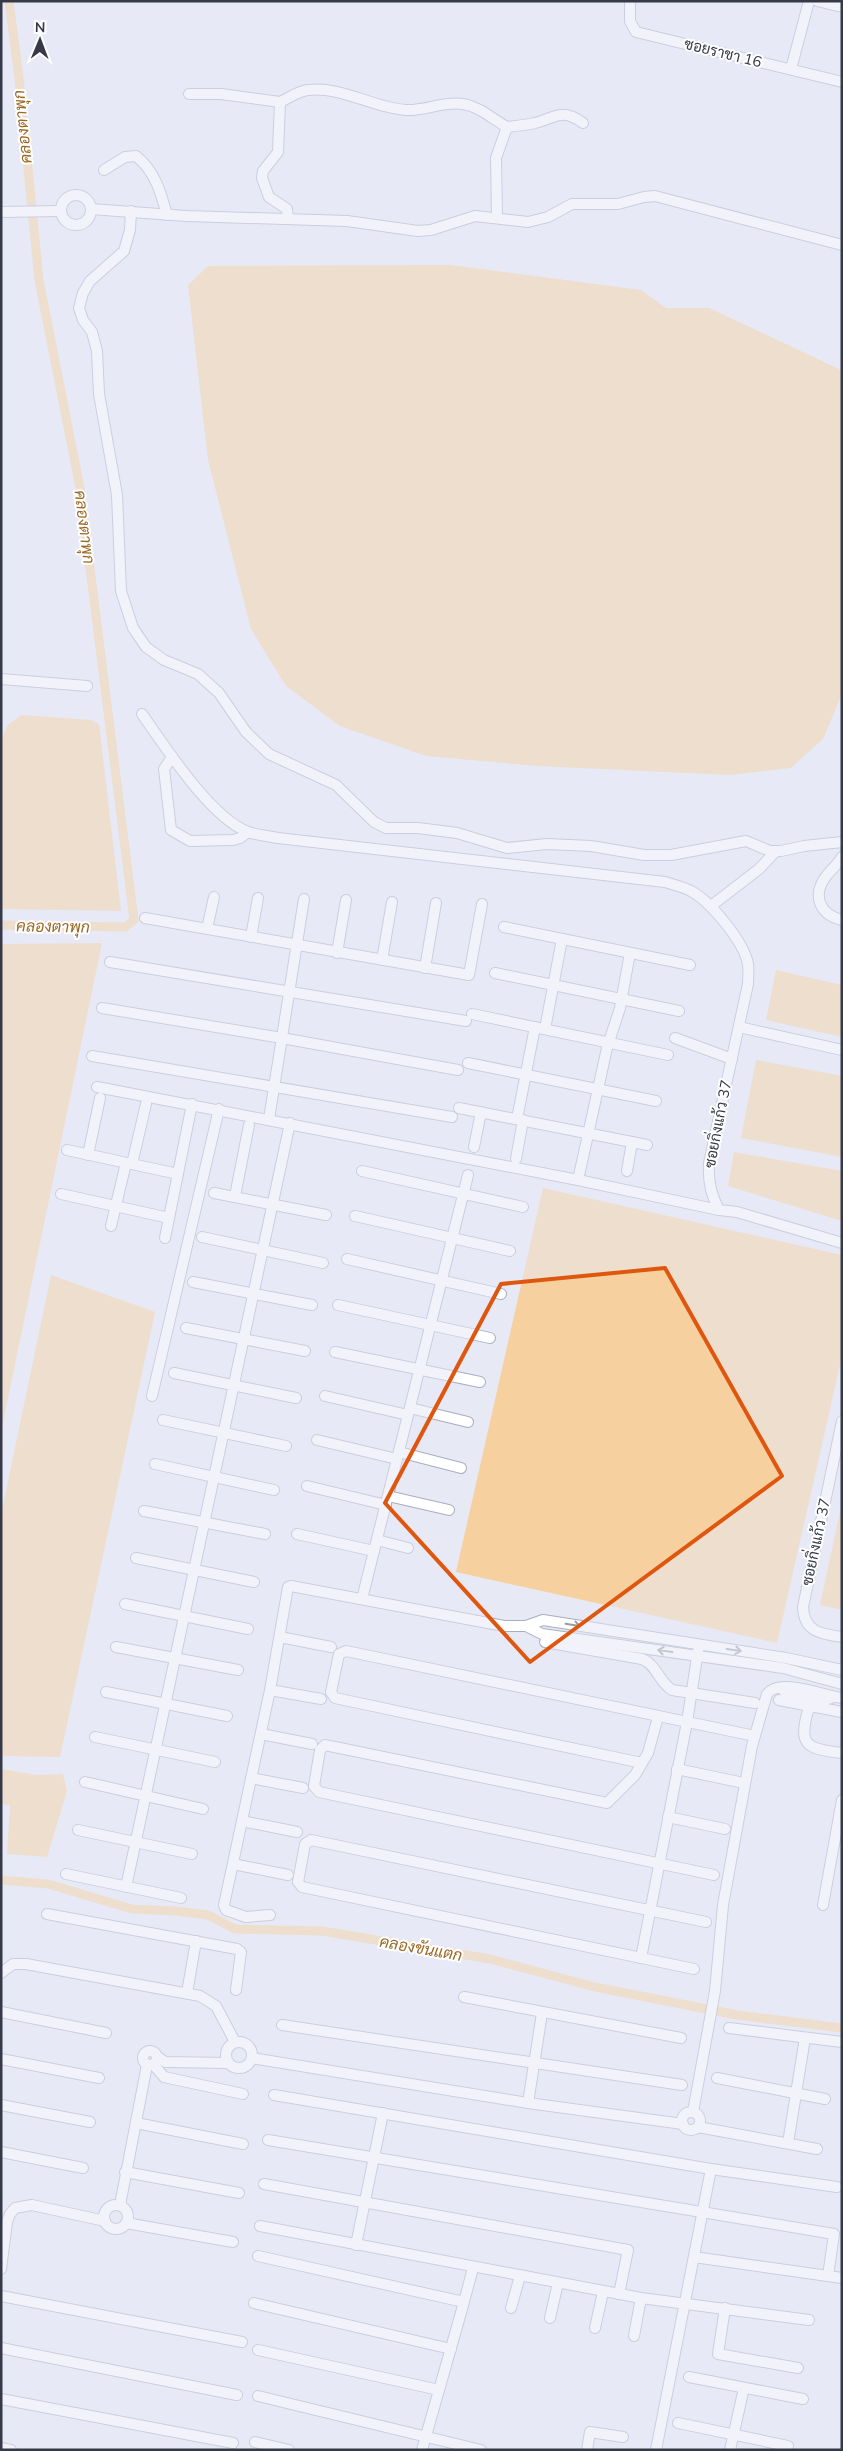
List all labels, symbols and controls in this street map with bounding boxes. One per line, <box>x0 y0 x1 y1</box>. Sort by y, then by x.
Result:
north arrow <box>15 15 65 65</box>
text: N <box>35 18 46 36</box>
street label: ซอยราชา 16 <box>682 34 764 71</box>
water label: คลองตาพุก <box>8 89 38 165</box>
water label: คลองตาพุก <box>69 489 99 565</box>
water label: คลองตาพุก <box>16 915 90 939</box>
street label: ซอยกิ่งแก้ว 37 <box>695 1078 735 1169</box>
street label: ซอยกิ่งแก้ว 37 <box>793 1495 834 1587</box>
one-way arrow <box>565 1620 581 1630</box>
one-way arrow <box>725 1645 741 1655</box>
one-way arrow <box>657 1646 673 1656</box>
water label: คลองขันแตก <box>378 1931 464 1965</box>

